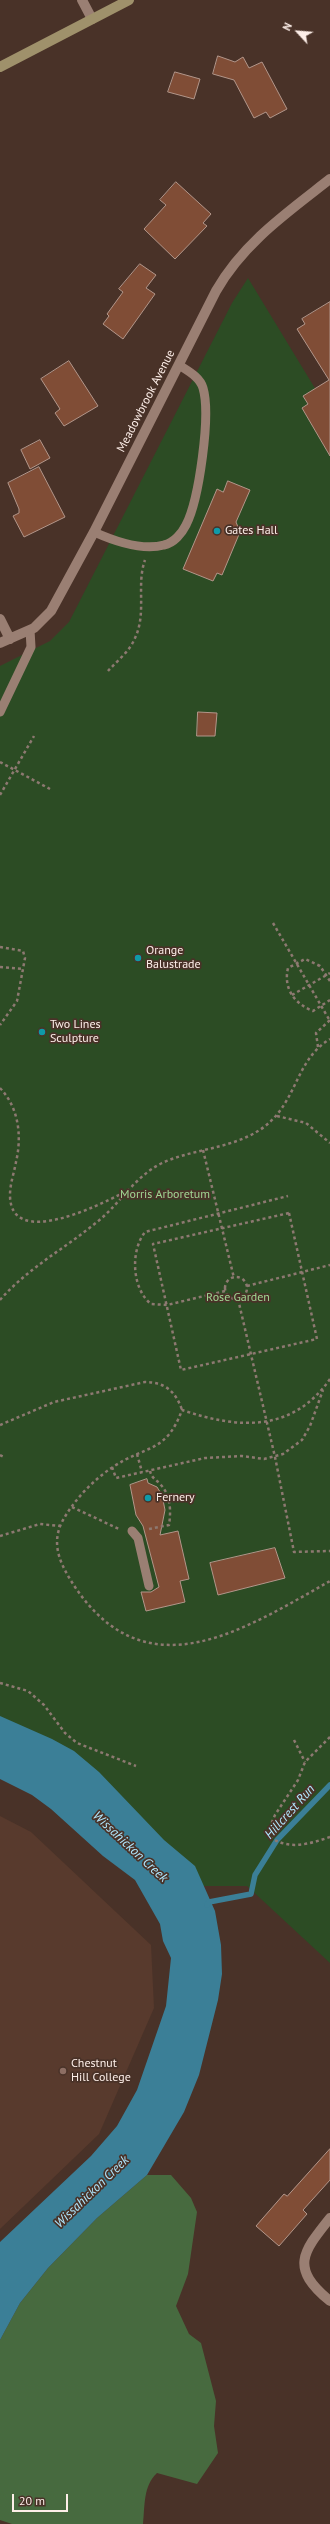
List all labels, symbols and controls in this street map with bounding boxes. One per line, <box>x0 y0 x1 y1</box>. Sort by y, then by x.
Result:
north arrow <box>278 12 318 52</box>
text: N <box>279 20 295 33</box>
street label: Meadowbrook Avenue <box>114 347 178 455</box>
place label: Gates Hall <box>225 524 278 538</box>
marker: Gates Hall <box>212 526 222 536</box>
place label: Orange Balustrade <box>146 944 201 972</box>
marker: Orange Balustrade <box>133 953 143 963</box>
place label: Two Lines Sculpture <box>50 1018 101 1046</box>
marker: Two Lines Sculpture <box>37 1027 47 1037</box>
park label: Morris Arboretum <box>120 1188 210 1202</box>
park label: Rose Garden <box>206 1291 270 1305</box>
place label: Fernery <box>156 1491 195 1505</box>
marker: Fernery <box>143 1493 153 1503</box>
water label: Hillcrest Run <box>262 1782 318 1842</box>
water label: Wissahickon Creek <box>89 1808 171 1886</box>
place label: Chestnut Hill College <box>71 2057 131 2085</box>
marker: Chestnut Hill College <box>58 2066 68 2076</box>
water label: Wissahickon Creek <box>52 2153 132 2231</box>
scale bar <box>14 2486 70 2512</box>
text: 20 m <box>19 2493 45 2508</box>

